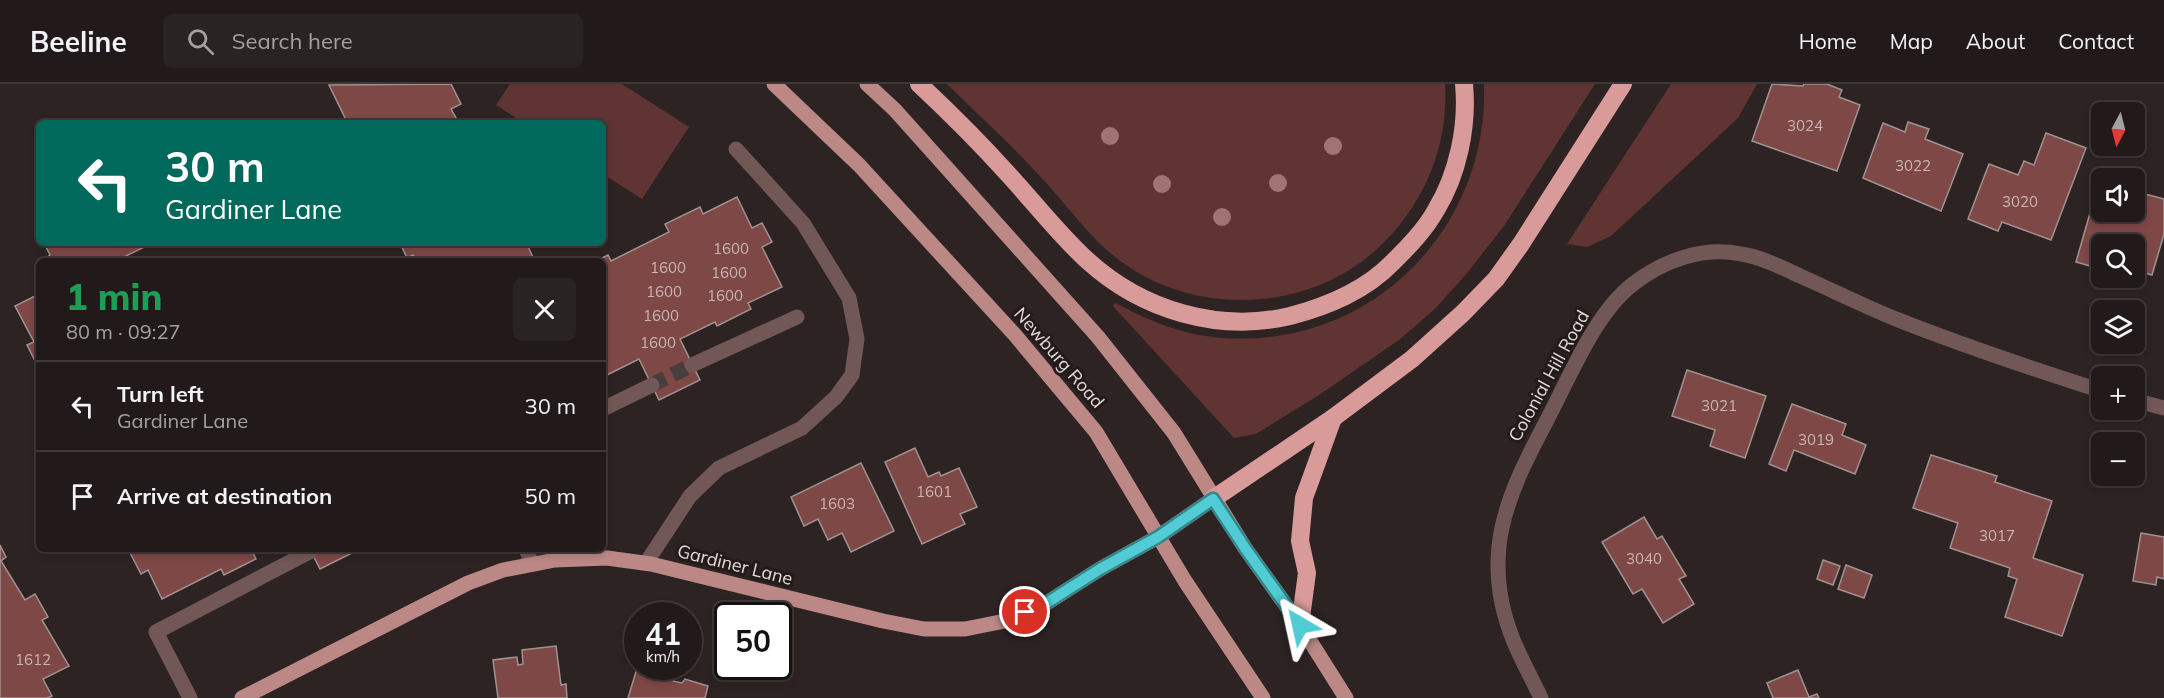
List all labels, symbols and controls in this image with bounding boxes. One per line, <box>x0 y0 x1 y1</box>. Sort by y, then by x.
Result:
search box <box>163 14 583 68</box>
text: Beeline <box>30 24 127 59</box>
icon: search <box>184 25 217 58</box>
text: Search here <box>232 27 353 55</box>
text: Home <box>1799 28 1857 54</box>
text: Map <box>1890 28 1933 54</box>
text: About <box>1966 28 2025 54</box>
text: Contact <box>2058 28 2134 54</box>
north arrow <box>2091 102 2145 156</box>
map controls <box>2091 102 2145 486</box>
house number: 3024 <box>1787 116 1823 135</box>
text: 30 m <box>165 140 265 193</box>
icon: left <box>66 144 144 222</box>
house number: 3022 <box>1895 156 1931 175</box>
button: sound <box>2091 168 2145 222</box>
text: Gardiner Lane <box>165 192 342 226</box>
house number: 3020 <box>2002 192 2038 211</box>
button: search <box>2091 234 2145 288</box>
house number: 1600 <box>713 239 749 258</box>
house number: 1600 <box>650 258 686 277</box>
house number: 1600 <box>711 263 747 282</box>
text: 1 min <box>66 274 162 319</box>
button: close <box>513 278 576 341</box>
house number: 1600 <box>646 282 682 301</box>
house number: 1600 <box>707 286 743 305</box>
button: layers <box>2091 300 2145 354</box>
street label: Newburg Road <box>1009 303 1109 413</box>
house number: 1600 <box>643 306 679 325</box>
street label: Colonial Hill Road <box>1503 306 1594 445</box>
text: 80 m · 09:27 <box>66 319 180 344</box>
house number: 1600 <box>640 333 676 352</box>
button: + <box>2091 366 2145 420</box>
text: Turn left <box>117 380 204 408</box>
icon: left <box>66 390 99 423</box>
text: 30 m <box>525 392 576 420</box>
house number: 3021 <box>1701 396 1737 415</box>
text: Gardiner Lane <box>117 408 248 433</box>
house number: 3019 <box>1798 430 1834 449</box>
button: − <box>2091 432 2145 486</box>
icon: arrive <box>66 480 99 513</box>
text: Arrive at destination <box>117 482 332 510</box>
text: 50 m <box>525 482 576 510</box>
house number: 1601 <box>916 482 952 501</box>
house number: 1603 <box>819 494 855 513</box>
house number: 3017 <box>1979 526 2015 545</box>
street label: Gardiner Lane <box>675 539 795 590</box>
house number: 3040 <box>1626 549 1662 568</box>
pin <box>999 586 1050 637</box>
position arrow <box>1268 593 1332 657</box>
icon: arrive <box>1008 595 1041 628</box>
speed limit sign: 50 <box>714 602 792 680</box>
text: 41 <box>645 615 681 653</box>
text: km/h <box>646 647 680 666</box>
house number: 1612 <box>15 650 51 669</box>

